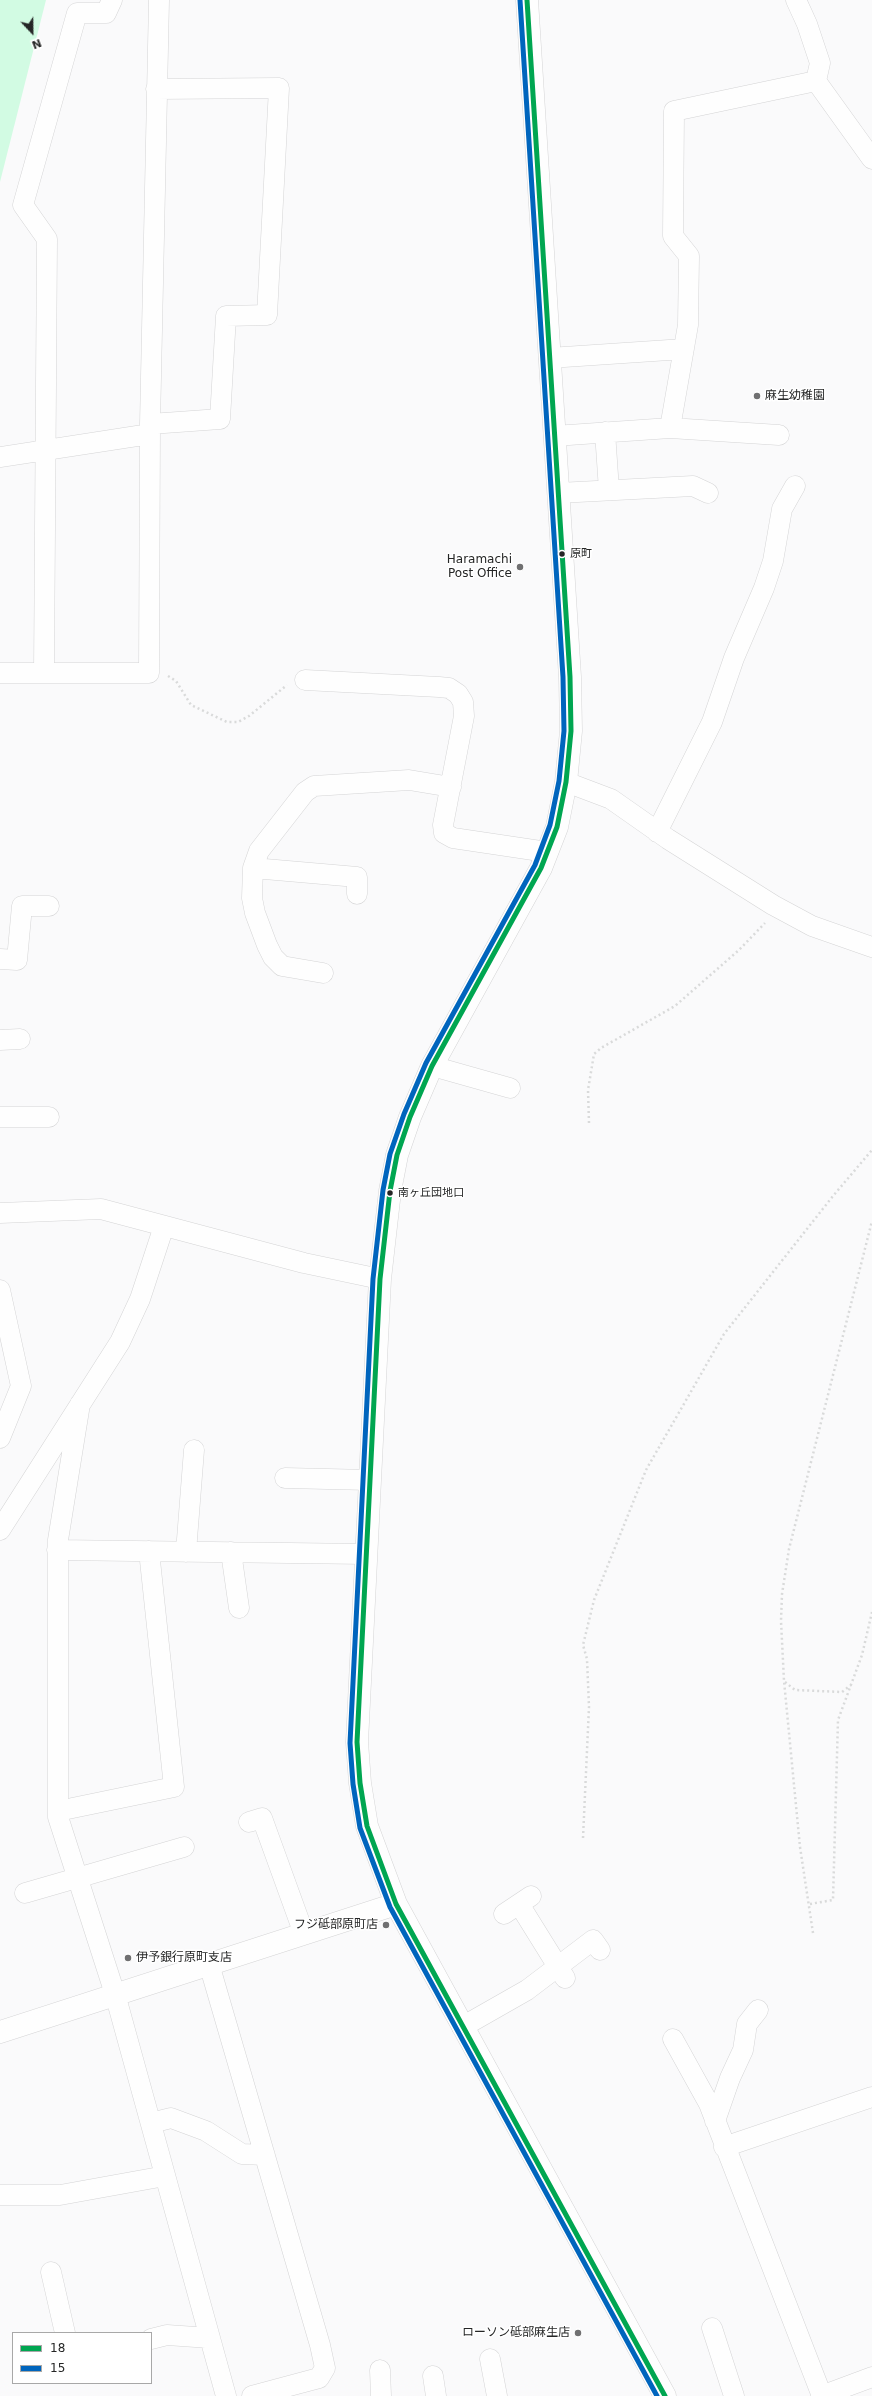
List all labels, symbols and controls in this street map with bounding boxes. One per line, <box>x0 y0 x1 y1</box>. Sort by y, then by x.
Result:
north arrow <box>12 12 52 52</box>
text: N <box>30 36 43 51</box>
place label: 麻生幼稚園 <box>765 389 825 403</box>
marker: 麻生幼稚園 <box>752 391 762 401</box>
place label: 原町 <box>570 547 592 561</box>
marker: 原町 <box>557 549 567 559</box>
place label: Haramachi Post Office <box>447 553 512 581</box>
marker: Haramachi Post Office <box>515 562 525 572</box>
place label: 南ヶ丘団地口 <box>398 1186 464 1200</box>
marker: 南ヶ丘団地口 <box>385 1188 395 1198</box>
place label: フジ砥部原町店 <box>294 1918 378 1932</box>
marker: フジ砥部原町店 <box>381 1920 391 1930</box>
place label: 伊予銀行原町支店 <box>136 1951 232 1965</box>
marker: 伊予銀行原町支店 <box>123 1953 133 1963</box>
place label: ローソン砥部麻生店 <box>462 2326 570 2340</box>
marker: ローソン砥部麻生店 <box>573 2328 583 2338</box>
legend <box>12 2332 152 2384</box>
text: 18 <box>50 2341 65 2355</box>
text: 15 <box>50 2361 65 2375</box>

